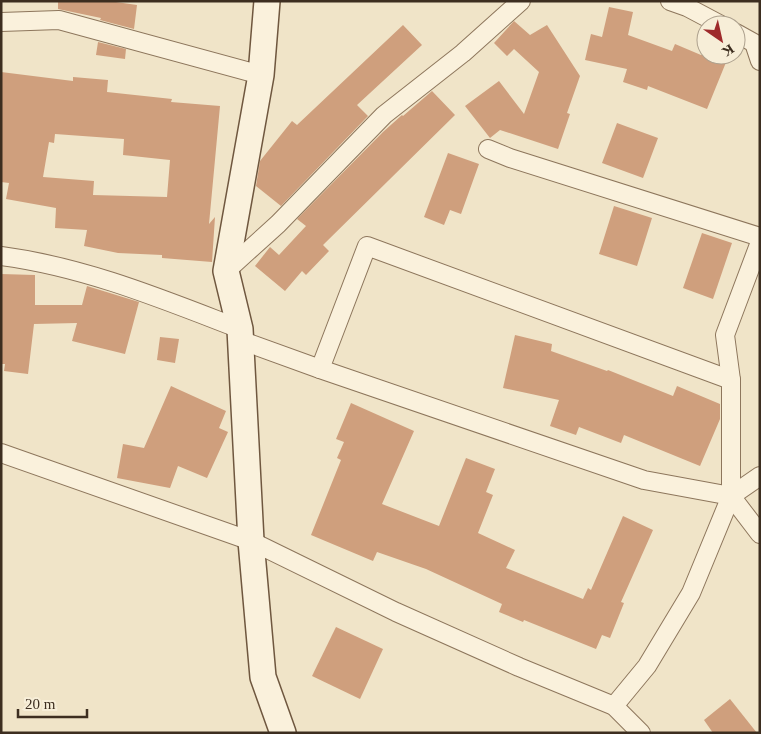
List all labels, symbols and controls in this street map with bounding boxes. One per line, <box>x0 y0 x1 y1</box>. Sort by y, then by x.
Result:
north arrow <box>696 15 746 65</box>
text: K <box>719 41 737 60</box>
scale bar <box>18 686 86 718</box>
text: 20 m <box>25 696 56 712</box>

